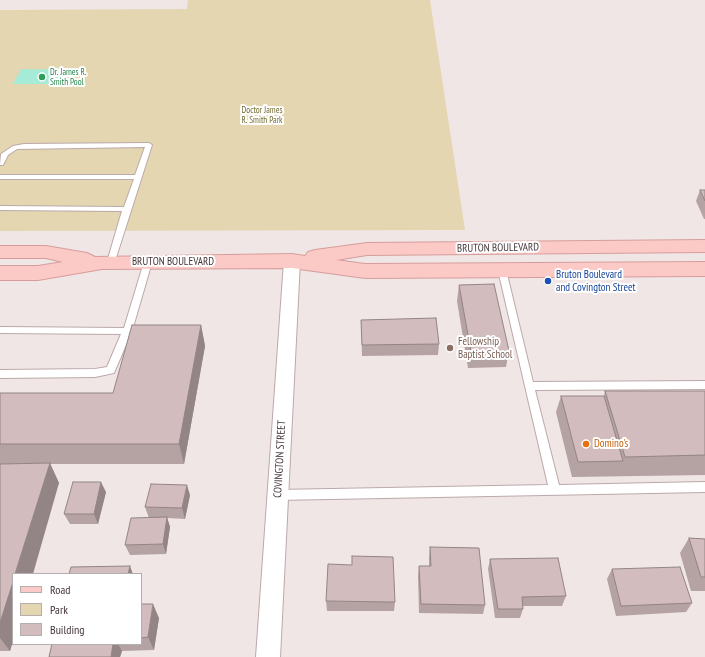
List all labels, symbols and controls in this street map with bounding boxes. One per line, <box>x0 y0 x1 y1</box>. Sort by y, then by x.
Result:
place label: Dr. James R. Smith Pool <box>50 67 86 88</box>
marker: Dr. James R. Smith Pool <box>37 72 47 82</box>
park label: Doctor James R. Smith Park <box>241 105 283 126</box>
street label: BRUTON BOULEVARD <box>457 241 539 255</box>
street label: BRUTON BOULEVARD <box>132 255 214 269</box>
place label: Bruton Boulevard and Covington Street <box>556 268 636 294</box>
marker: Bruton Boulevard and Covington Street <box>543 276 553 286</box>
place label: Fellowship Baptist School <box>458 335 512 361</box>
marker: Fellowship Baptist School <box>445 343 455 353</box>
street label: COVINGTON STREET <box>271 420 289 498</box>
place label: Domino's <box>594 437 628 451</box>
marker: Domino's <box>581 439 591 449</box>
legend <box>12 573 142 645</box>
text: Road <box>50 582 70 597</box>
text: Park <box>50 602 68 617</box>
text: Building <box>50 622 85 637</box>

